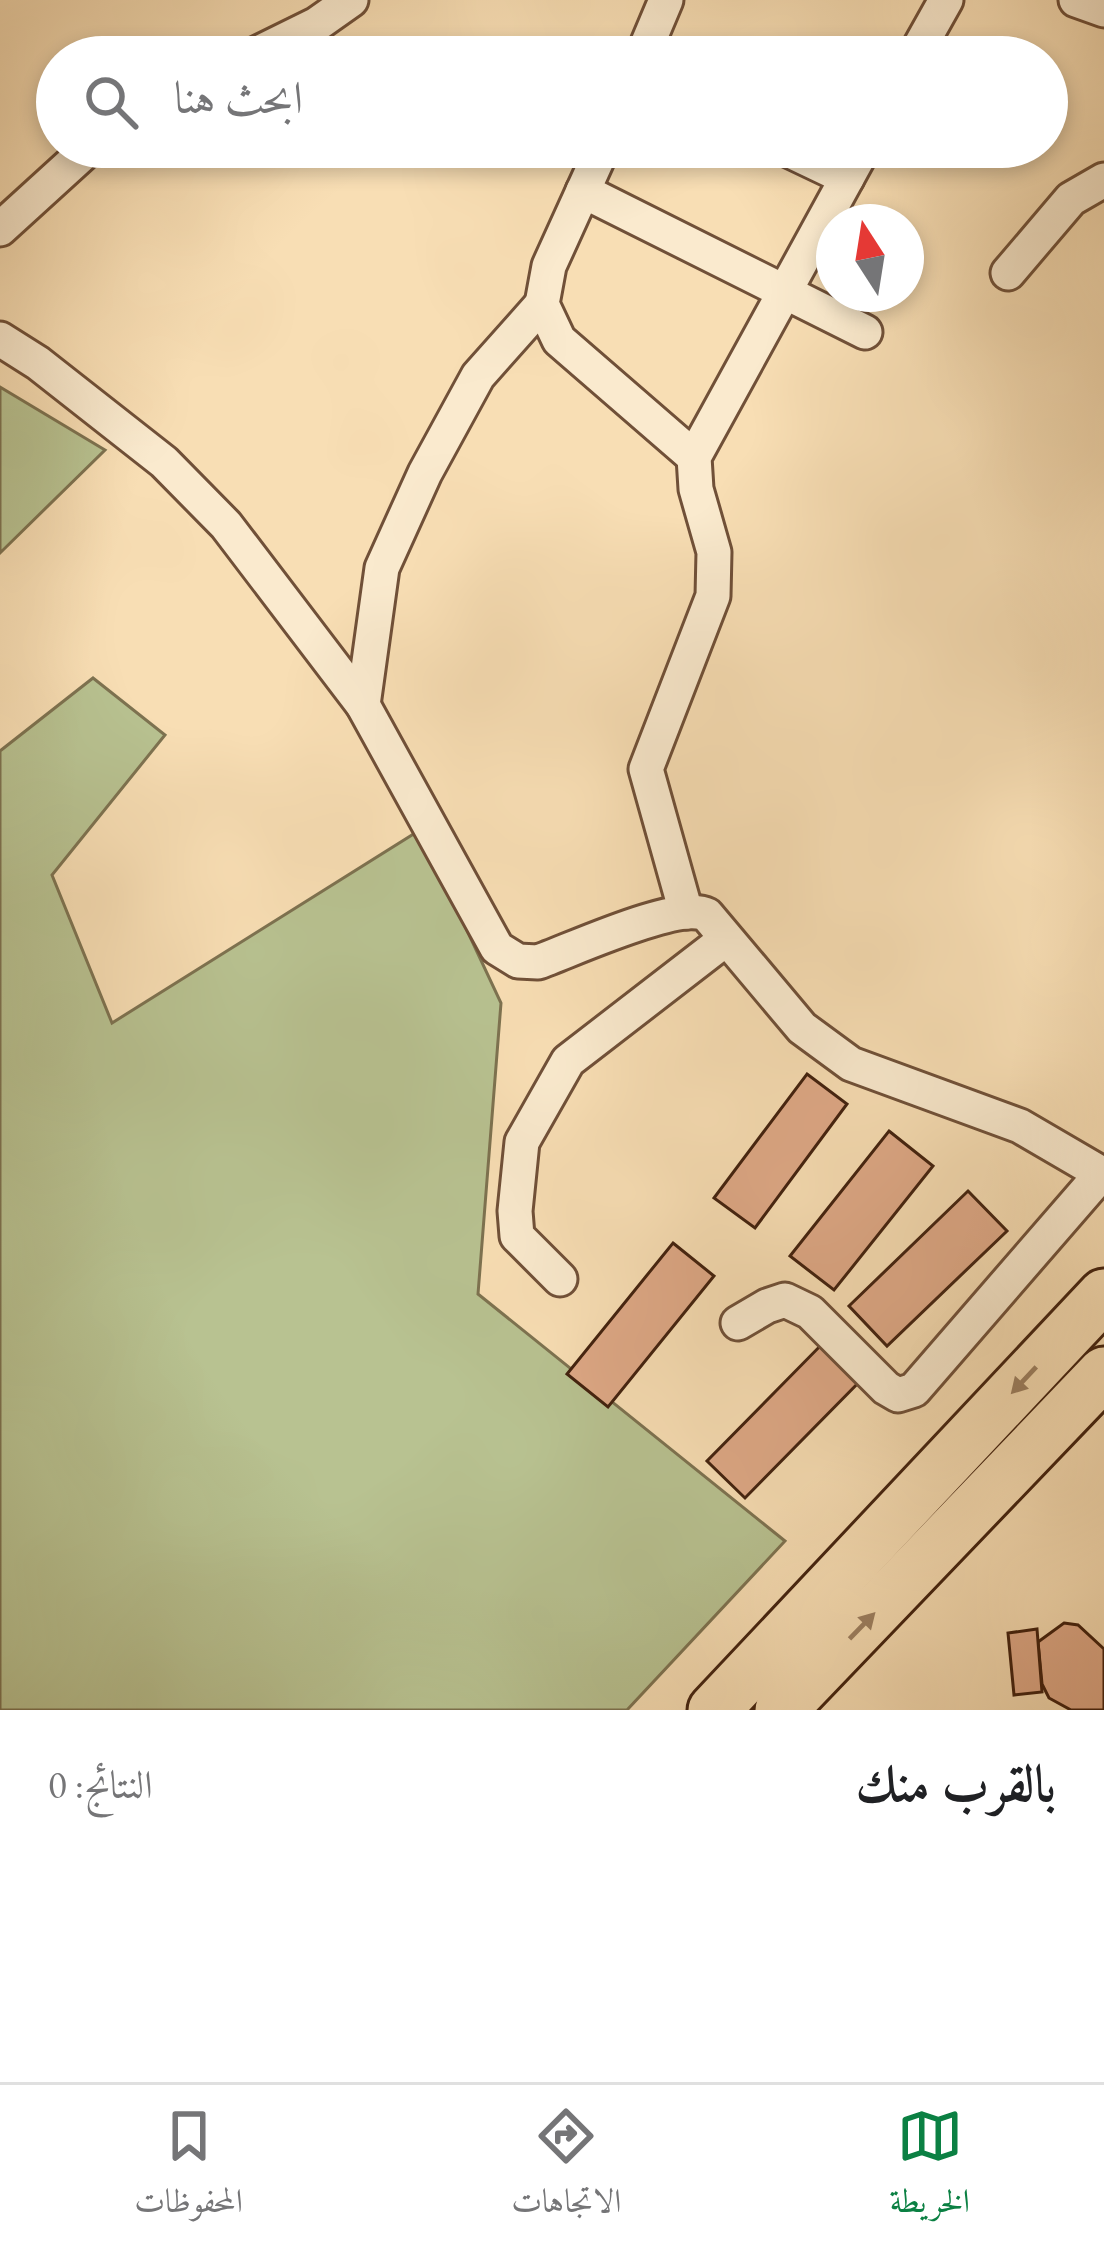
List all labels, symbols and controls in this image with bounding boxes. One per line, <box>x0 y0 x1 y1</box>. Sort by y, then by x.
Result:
search box <box>36 36 1068 168</box>
text: ابحث هنا <box>174 68 303 126</box>
icon: search <box>78 69 144 135</box>
north arrow <box>816 204 924 312</box>
one-way arrow <box>1010 1366 1038 1395</box>
one-way arrow <box>848 1612 876 1641</box>
text: بالقرب منك <box>855 1750 1056 1816</box>
text: النتائج: 0 <box>48 1759 153 1810</box>
tab: المحفوظات <box>134 2103 243 2233</box>
tab: الاتجاهات <box>511 2103 621 2233</box>
tab: الخريطة <box>890 2103 970 2233</box>

